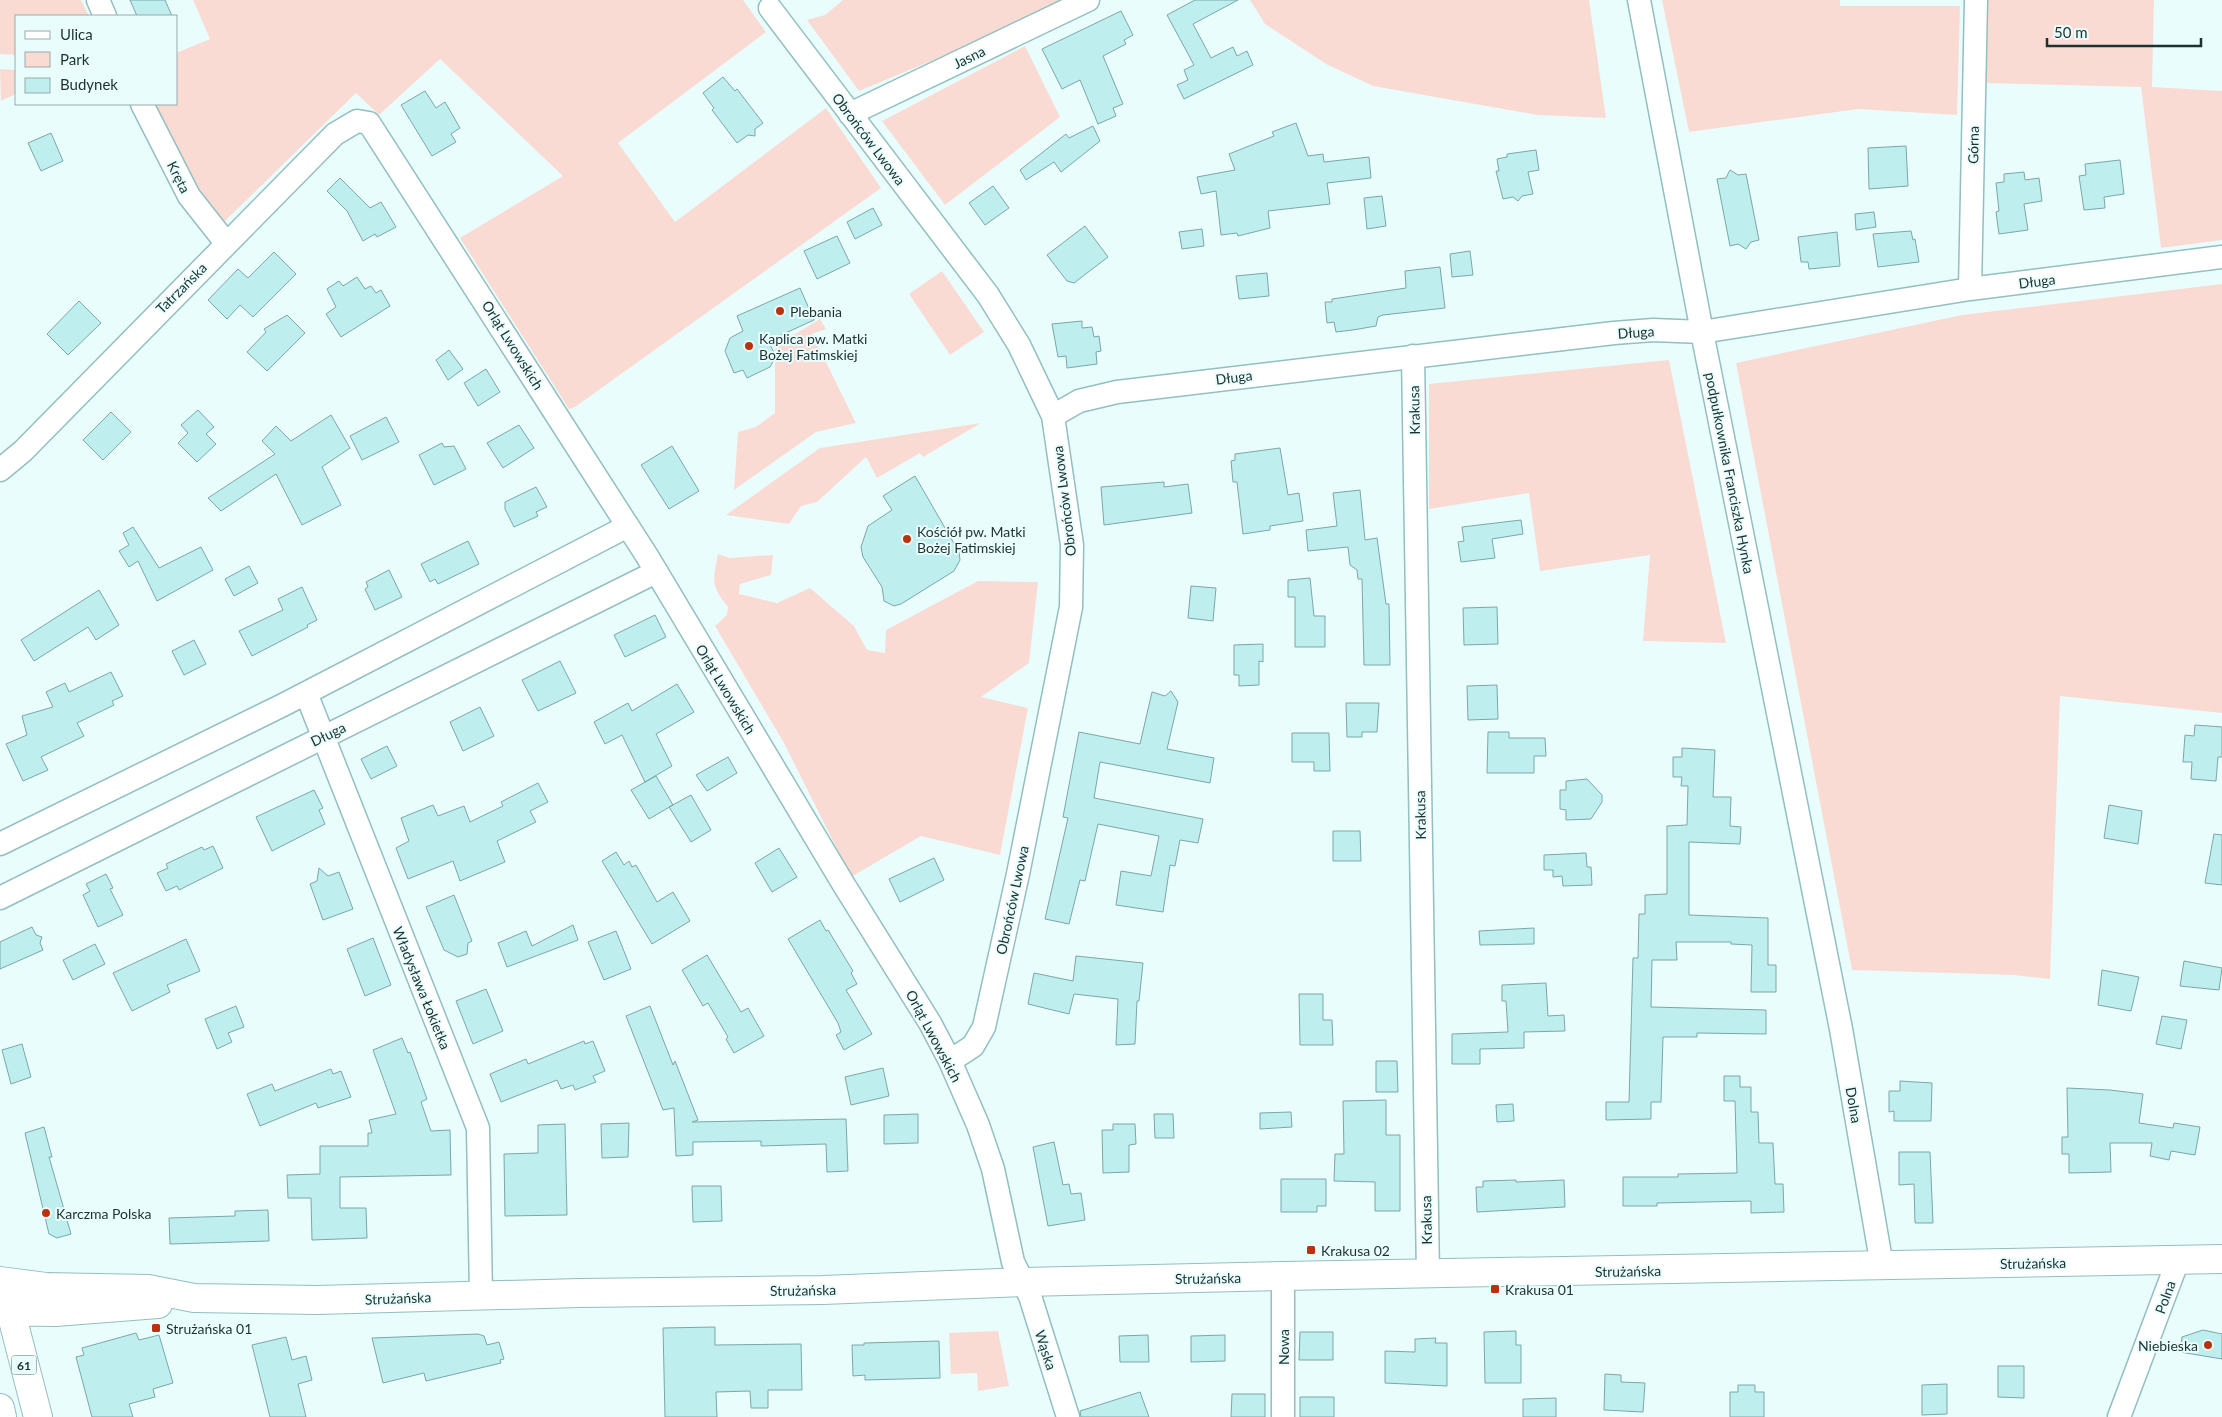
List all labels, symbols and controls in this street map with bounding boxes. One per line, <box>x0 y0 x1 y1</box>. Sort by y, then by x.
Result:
legend <box>15 15 178 105</box>
scale bar <box>2047 15 2201 47</box>
text: 50 m <box>2054 23 2088 41</box>
text: Ulica <box>60 25 93 43</box>
street label: Jasna <box>950 42 988 72</box>
text: Park <box>60 50 90 68</box>
text: Budynek <box>60 75 118 93</box>
street label: Obrońców Lwowa <box>829 90 909 188</box>
street label: Górna <box>1964 126 1982 164</box>
street label: Kręta <box>164 158 194 196</box>
street label: Tatrzańska <box>152 259 210 317</box>
street label: Długa <box>2018 270 2056 292</box>
street label: Orląt Lwowskich <box>479 297 547 393</box>
place label: Plebania <box>790 303 842 320</box>
marker: Plebania <box>774 305 786 317</box>
street label: Długa <box>1617 322 1655 342</box>
place label: Kaplica pw. Matki Bożej Fatimskiej <box>759 330 867 363</box>
marker: Kaplica pw. Matki Bożej Fatimskiej <box>743 340 755 352</box>
street label: Długa <box>1215 366 1253 388</box>
street label: podpułkownika Franciszka Hynka <box>1702 371 1758 575</box>
street label: Krakusa <box>1405 385 1423 435</box>
street label: Obrońców Lwowa <box>1049 445 1079 557</box>
place label: Kościół pw. Matki Bożej Fatimskiej <box>917 523 1026 556</box>
marker: Kościół pw. Matki Bożej Fatimskiej <box>901 533 913 545</box>
street label: Orląt Lwowskich <box>692 641 760 737</box>
street label: Długa <box>308 718 348 750</box>
street label: Krakusa <box>1411 790 1429 840</box>
street label: Obrońców Lwowa <box>992 844 1032 956</box>
street label: Władysława Łokietka <box>390 924 454 1052</box>
street label: Orląt Lwowskich <box>903 987 965 1085</box>
street label: Dolna <box>1842 1086 1866 1125</box>
street label: Krakusa <box>1417 1195 1435 1245</box>
place label: Karczma Polska <box>56 1205 152 1222</box>
marker: Karczma Polska <box>40 1207 52 1219</box>
place label: Krakusa 02 <box>1321 1242 1390 1259</box>
marker: Krakusa 02 <box>1305 1244 1317 1256</box>
street label: Strużańska <box>2000 1254 2066 1272</box>
street label: Strużańska <box>1595 1262 1661 1280</box>
street label: Strużańska <box>1175 1269 1241 1287</box>
street label: Polna <box>2151 1278 2179 1316</box>
street label: Strużańska <box>770 1281 836 1299</box>
place label: Krakusa 01 <box>1505 1281 1574 1298</box>
marker: Krakusa 01 <box>1489 1283 1501 1295</box>
street label: Strużańska <box>365 1288 432 1308</box>
place label: Strużańska 01 <box>166 1320 252 1337</box>
marker: Strużańska 01 <box>150 1322 162 1334</box>
street label: Wąska <box>1032 1328 1060 1372</box>
street label: Nowa <box>1275 1329 1292 1365</box>
place label: Niebieska <box>2138 1337 2198 1354</box>
marker: Niebieska <box>2202 1339 2214 1351</box>
road number: 61 <box>12 1356 36 1374</box>

